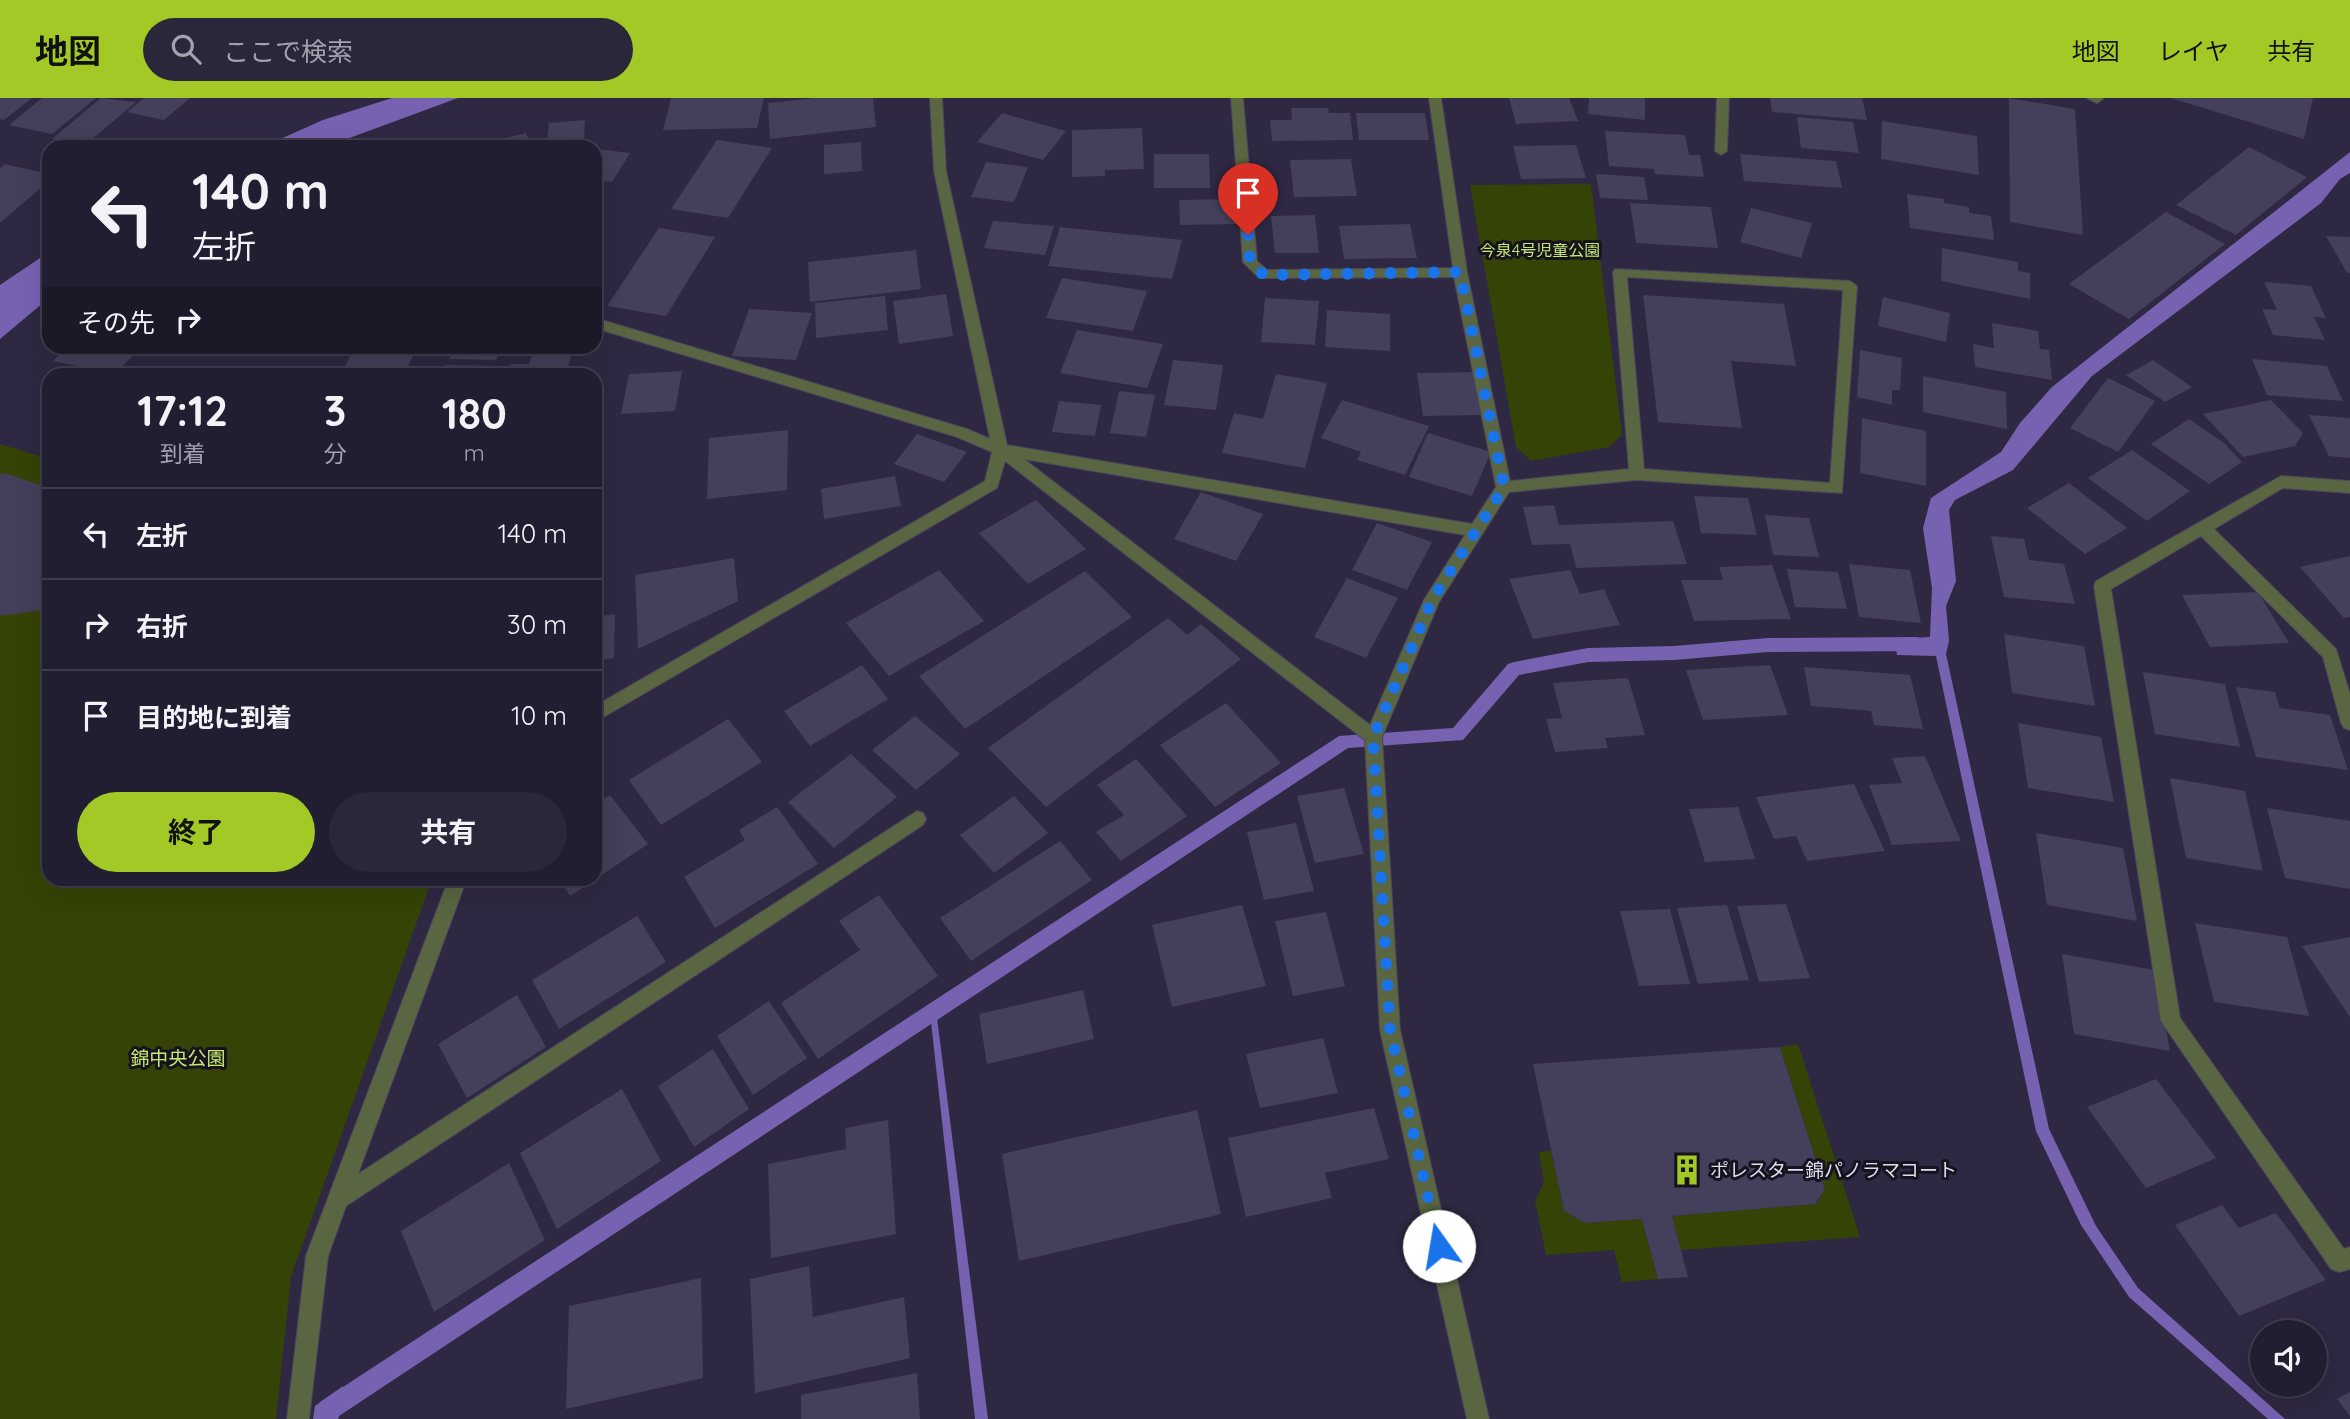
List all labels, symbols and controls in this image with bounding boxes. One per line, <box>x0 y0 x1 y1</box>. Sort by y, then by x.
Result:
search box <box>143 18 633 81</box>
text: 地図 <box>35 30 101 71</box>
icon: search <box>167 30 205 68</box>
text: ここで検索 <box>223 35 353 68</box>
text: 地図 <box>2072 36 2120 66</box>
text: レイヤ <box>2158 36 2229 66</box>
text: 共有 <box>2267 36 2315 66</box>
text: 140 m <box>192 160 329 221</box>
pin <box>1218 163 1278 235</box>
icon: left <box>77 168 168 259</box>
icon: arrive <box>1229 174 1267 212</box>
text: 左折 <box>192 226 256 266</box>
park label: 今泉4号児童公園 <box>1480 240 1600 260</box>
icon: right <box>169 301 207 339</box>
text: その先 <box>77 306 155 339</box>
text: 17:12 <box>137 384 228 437</box>
text: 3 <box>324 384 346 437</box>
text: 180 <box>442 387 507 440</box>
text: m <box>464 438 485 467</box>
text: 到着 <box>160 439 206 468</box>
text: 分 <box>323 439 346 468</box>
icon: left <box>77 515 115 553</box>
text: 140 m <box>498 517 567 550</box>
text: 左折 <box>136 519 188 552</box>
icon: right <box>77 606 115 644</box>
text: 30 m <box>507 608 567 641</box>
text: 右折 <box>136 610 188 643</box>
icon: arrive <box>77 697 115 735</box>
text: 10 m <box>511 699 567 732</box>
text: 目的地に到着 <box>136 701 292 734</box>
button: 終了 <box>77 792 315 872</box>
button: 共有 <box>329 792 567 872</box>
park label: 錦中央公園 <box>130 1046 226 1070</box>
building icon: ポレスター錦パノラマコート <box>1670 1153 1704 1187</box>
place label: ポレスター錦パノラマコート <box>1710 1158 1957 1182</box>
position arrow <box>1402 1209 1476 1283</box>
map controls <box>2250 1320 2327 1397</box>
button: sound <box>2250 1320 2327 1397</box>

